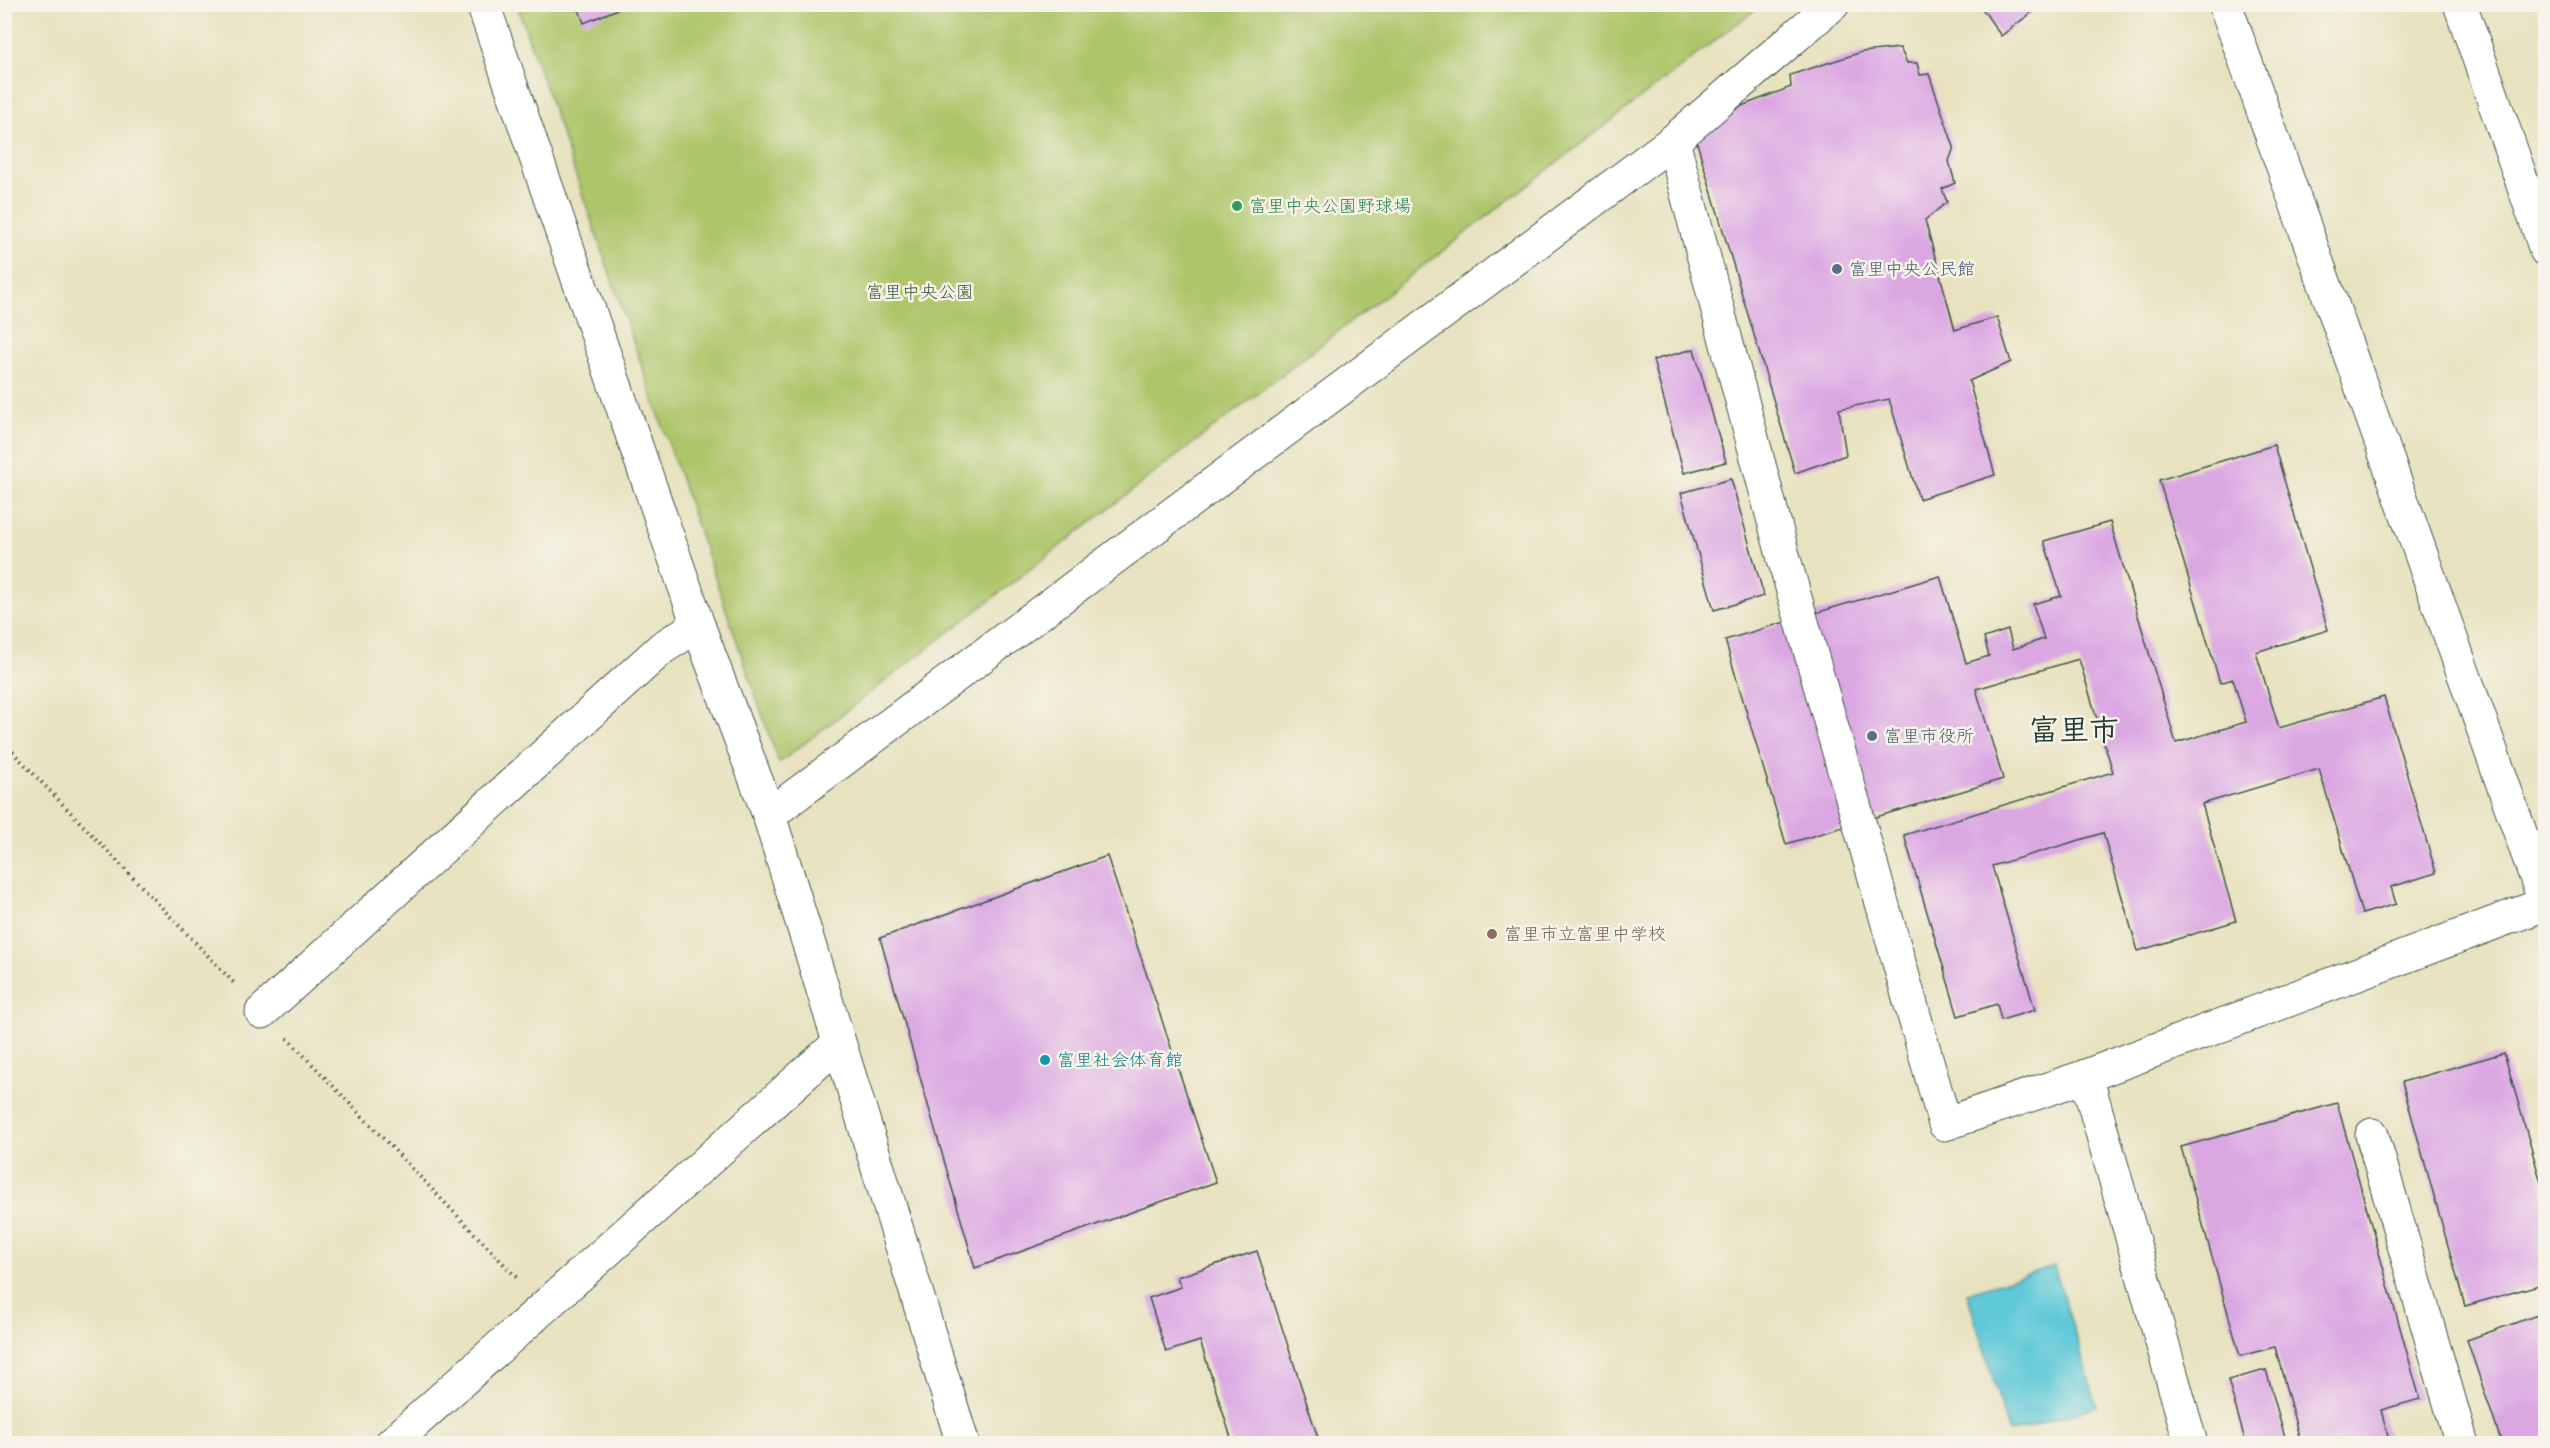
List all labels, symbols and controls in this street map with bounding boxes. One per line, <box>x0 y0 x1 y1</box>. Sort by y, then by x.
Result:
place label: 富里中央公園野球場 <box>1249 193 1411 222</box>
marker: 富里中央公園野球場 <box>1230 199 1244 213</box>
place label: 富里中央公民館 <box>1849 256 1975 285</box>
marker: 富里中央公民館 <box>1830 262 1844 276</box>
park label: 富里中央公園 <box>866 279 974 308</box>
district label: 富里市 <box>2029 708 2119 756</box>
place label: 富里市役所 <box>1884 723 1974 752</box>
marker: 富里市役所 <box>1865 729 1879 743</box>
place label: 富里市立富里中学校 <box>1504 921 1666 950</box>
marker: 富里市立富里中学校 <box>1485 927 1499 941</box>
place label: 富里社会体育館 <box>1057 1047 1183 1076</box>
marker: 富里社会体育館 <box>1038 1053 1052 1067</box>

